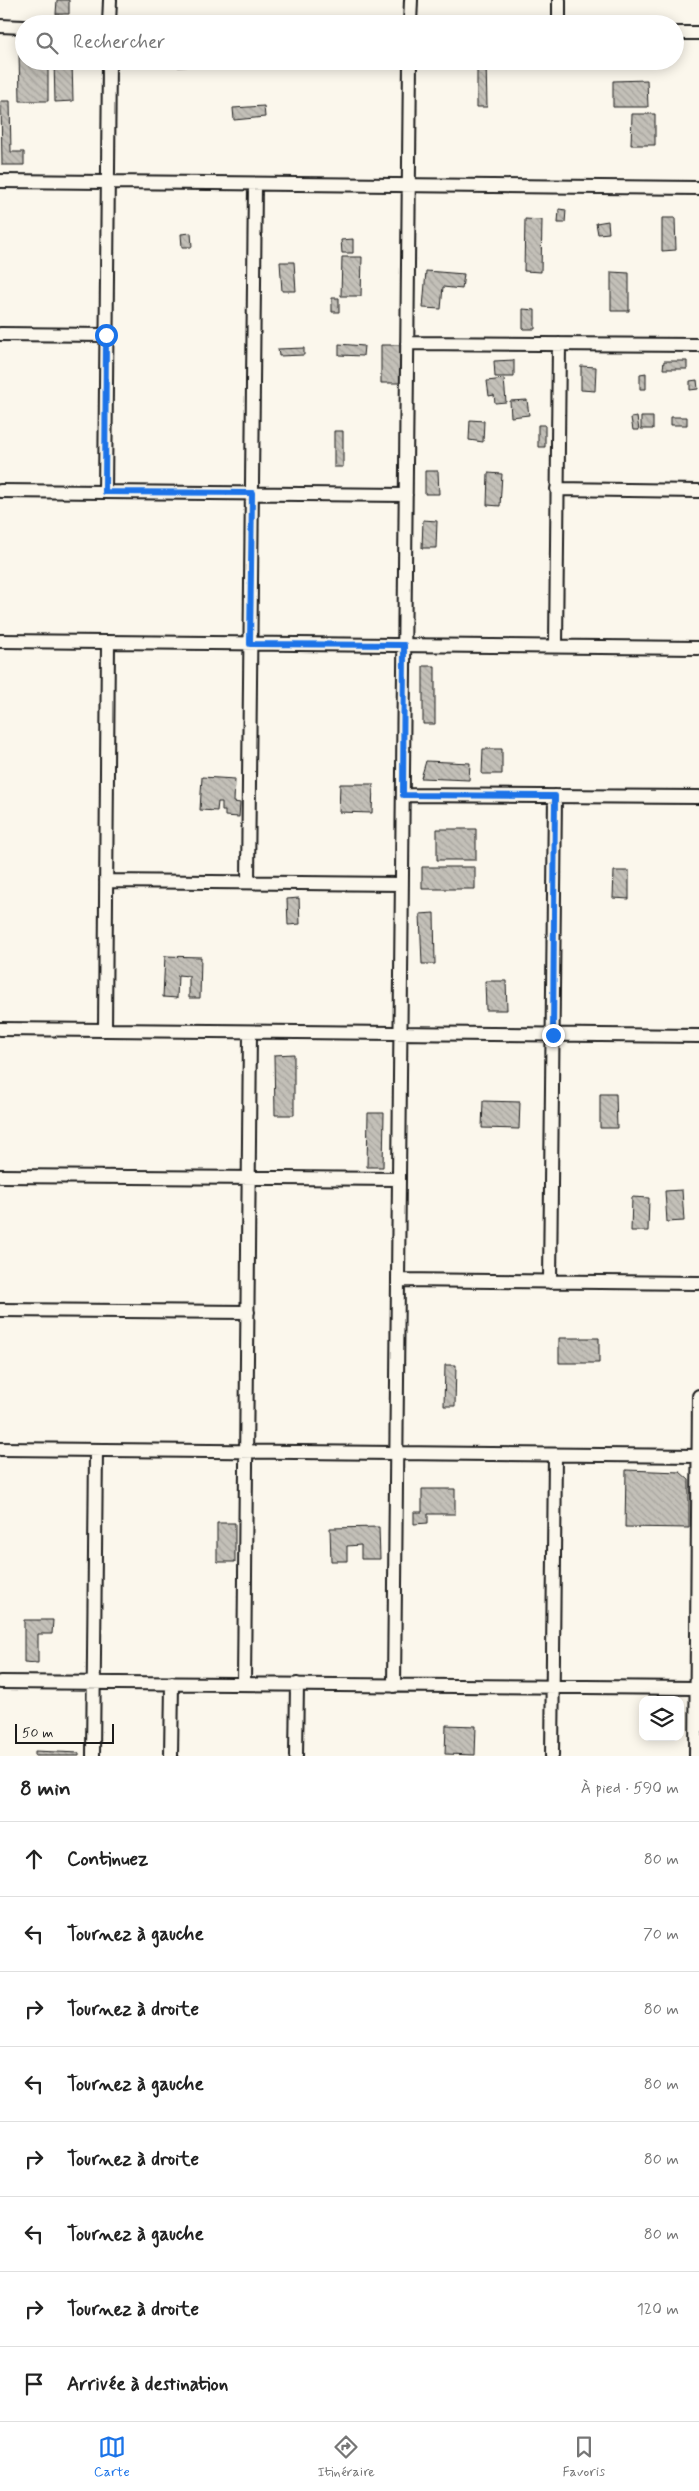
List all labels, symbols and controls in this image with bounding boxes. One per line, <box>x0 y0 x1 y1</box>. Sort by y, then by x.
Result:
search box <box>15 15 684 70</box>
icon: search <box>33 29 61 57</box>
text: Rechercher <box>73 30 165 55</box>
route start <box>95 324 118 347</box>
route end <box>542 1024 565 1047</box>
map controls <box>639 1696 684 1741</box>
button: layers <box>639 1696 684 1741</box>
scale bar <box>15 1721 114 1744</box>
text: 50 m <box>22 1724 53 1742</box>
text: 8 min <box>20 1775 71 1803</box>
text: À pied · 590 m <box>581 1778 679 1799</box>
icon: ahead <box>20 1845 48 1873</box>
text: Continuez <box>67 1847 148 1872</box>
text: 80 m <box>644 1849 679 1870</box>
icon: left <box>20 1920 48 1948</box>
text: Tournez à gauche <box>67 1922 204 1947</box>
text: 70 m <box>643 1924 679 1945</box>
icon: right <box>20 1995 48 2023</box>
text: Tournez à droite <box>67 1997 199 2022</box>
text: 80 m <box>644 1999 679 2020</box>
icon: left <box>20 2070 48 2098</box>
text: Tournez à gauche <box>67 2072 204 2097</box>
text: 80 m <box>644 2074 679 2095</box>
icon: right <box>20 2145 48 2173</box>
text: Tournez à droite <box>67 2147 199 2172</box>
text: 80 m <box>644 2149 679 2170</box>
icon: left <box>20 2220 48 2248</box>
text: Tournez à gauche <box>67 2222 204 2247</box>
text: 80 m <box>644 2224 679 2245</box>
icon: right <box>20 2295 48 2323</box>
text: Tournez à droite <box>67 2297 199 2322</box>
text: 120 m <box>637 2299 679 2320</box>
icon: arrive <box>20 2370 48 2398</box>
text: Arrivée à destination <box>67 2372 228 2397</box>
tab: Carte <box>94 2433 130 2481</box>
tab: Itinéraire <box>317 2433 375 2481</box>
tab: Favoris <box>563 2433 605 2481</box>

